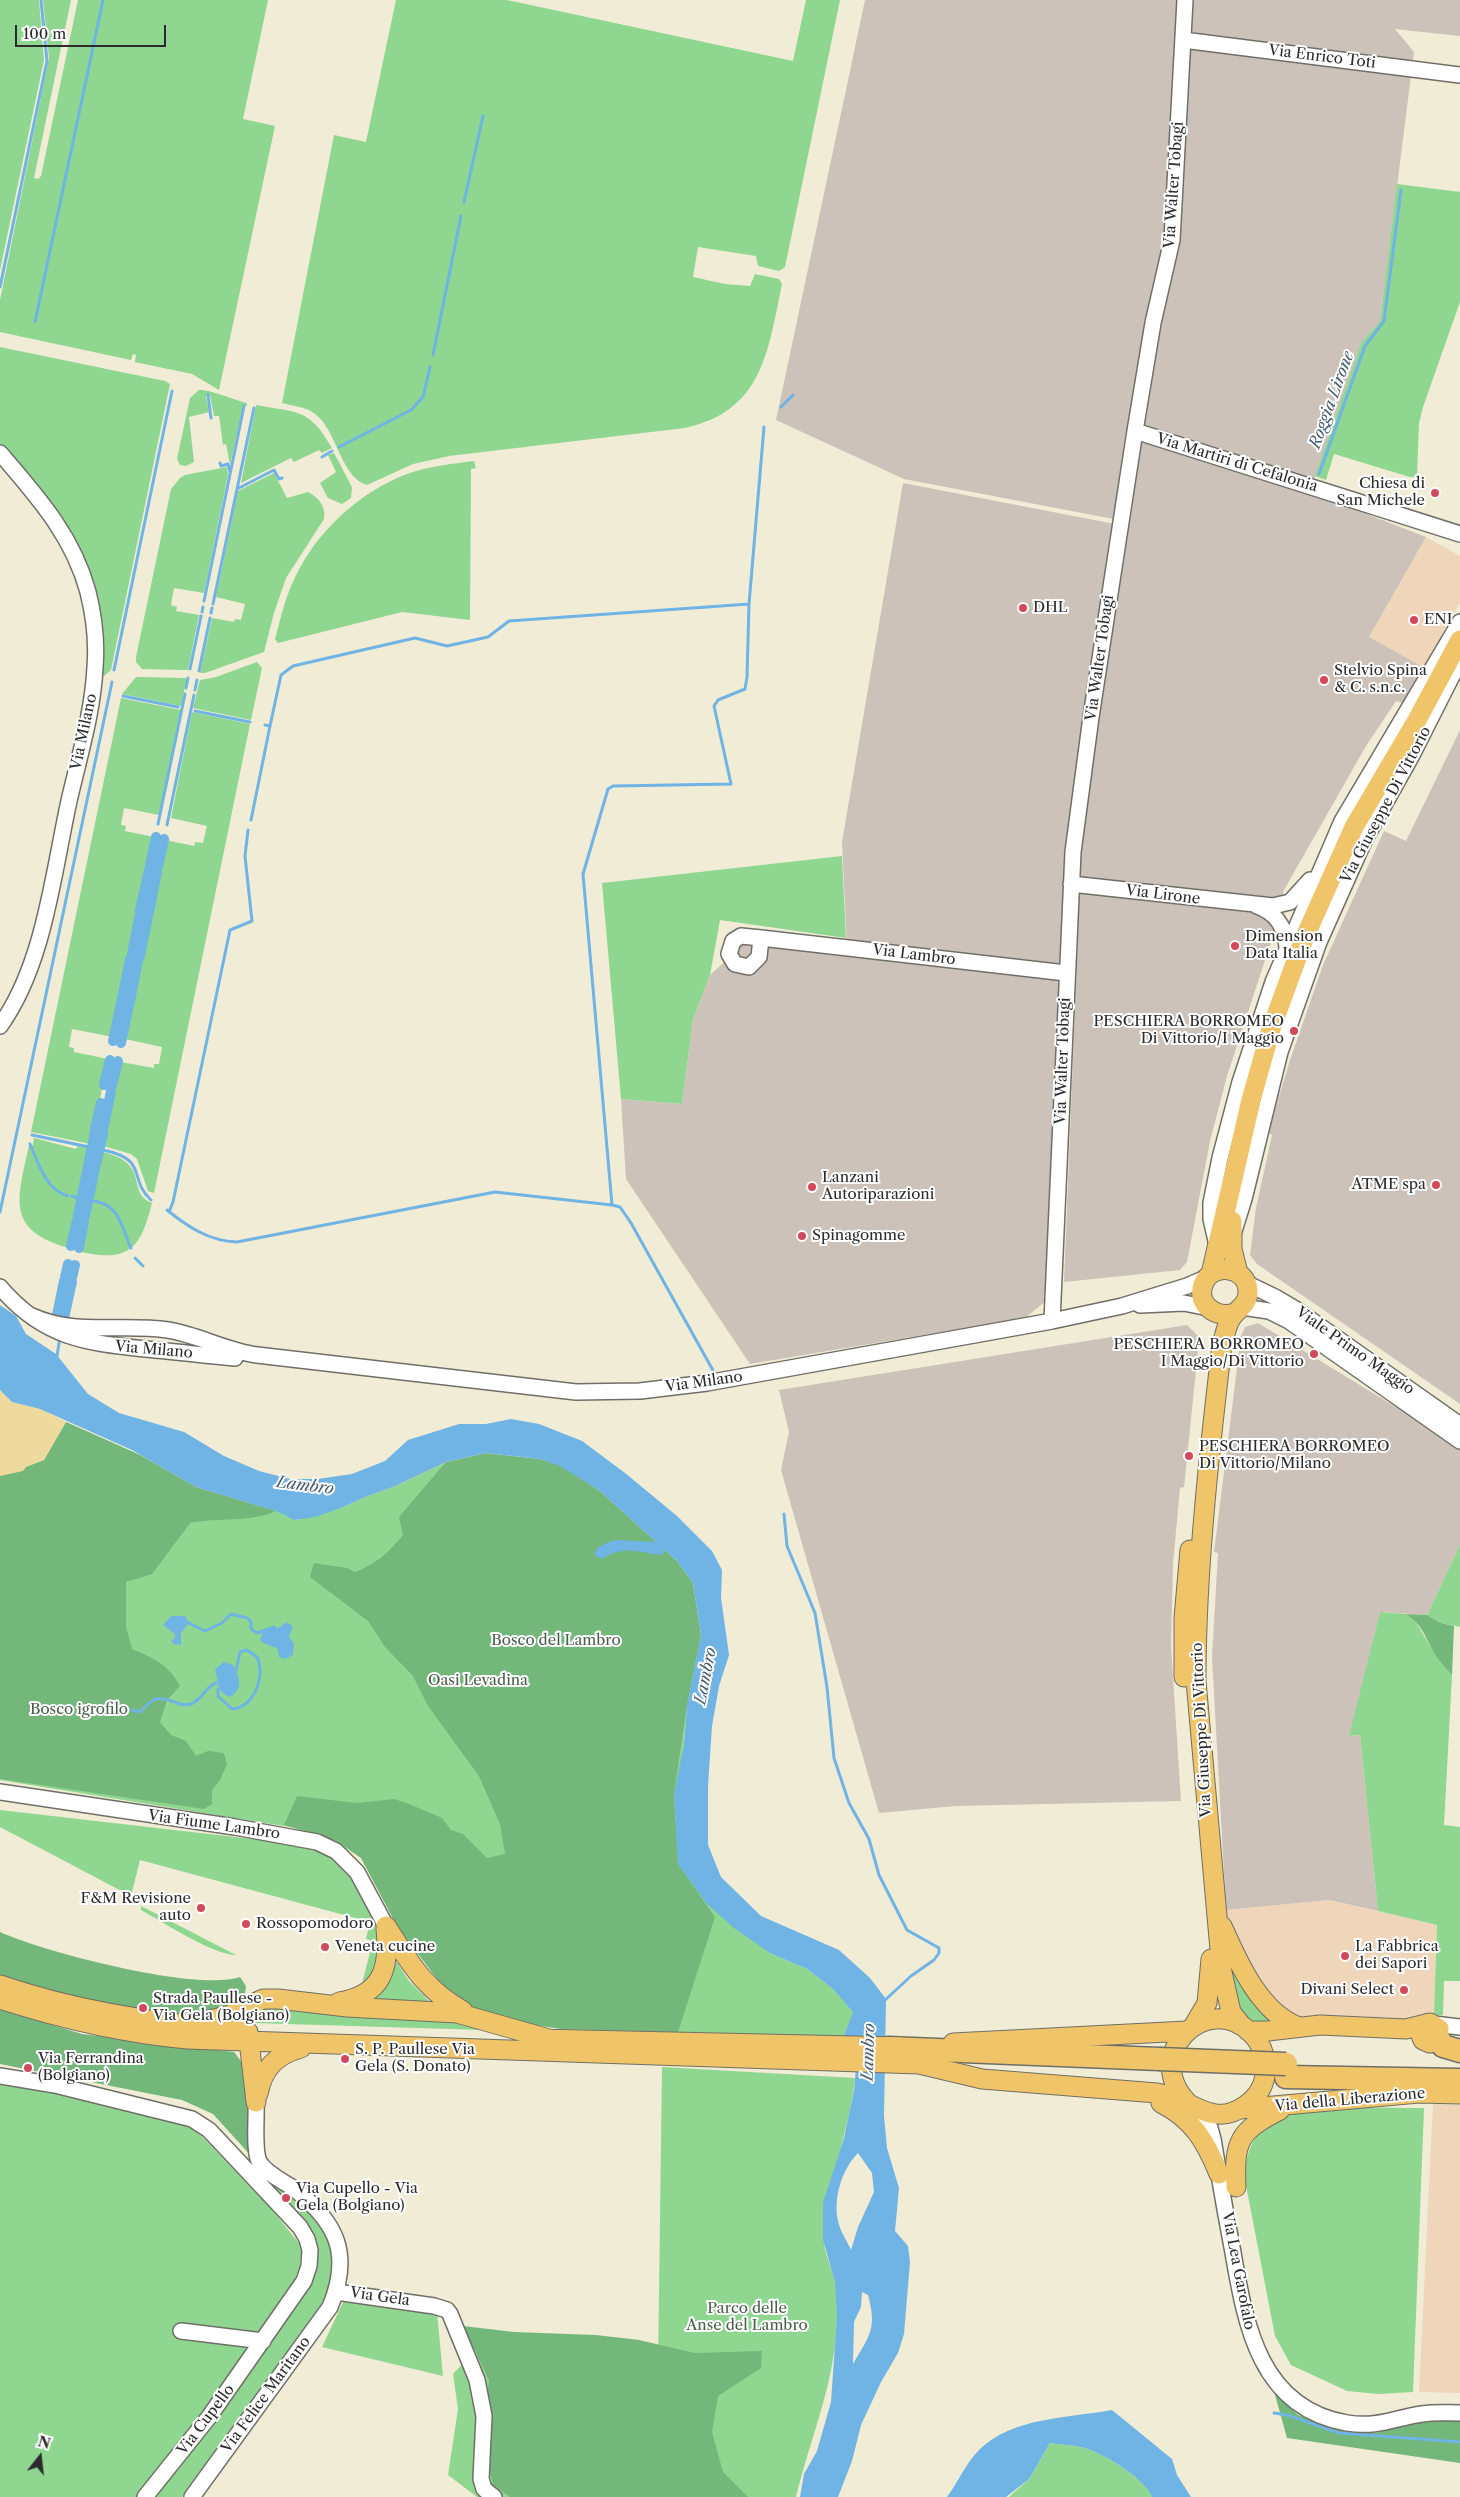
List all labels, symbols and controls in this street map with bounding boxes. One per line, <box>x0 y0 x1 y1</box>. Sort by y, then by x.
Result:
scale bar <box>18 15 169 47</box>
text: 100 m <box>23 24 66 43</box>
street label: Via Enrico Toti <box>1267 41 1377 73</box>
street label: Via Walter Tobagi <box>1161 121 1187 249</box>
water label: Roggia Lirone <box>1306 349 1358 451</box>
street label: Via Martiri di Cefalonia <box>1154 430 1320 496</box>
place label: Chiesa di San Michele <box>1337 475 1425 510</box>
marker: Chiesa di San Michele <box>1429 487 1441 499</box>
street label: Via Walter Tobagi <box>1082 594 1118 722</box>
place label: DHL <box>1033 599 1068 617</box>
marker: DHL <box>1017 602 1029 614</box>
place label: ENI <box>1424 611 1452 629</box>
marker: ENI <box>1408 614 1420 626</box>
place label: Stelvio Spina & C. s.n.c. <box>1334 662 1427 697</box>
marker: Stelvio Spina & C. s.n.c. <box>1318 674 1330 686</box>
street label: Via Milano <box>67 692 101 772</box>
street label: Via Giuseppe Di Vittorio <box>1337 724 1435 886</box>
street label: Via Lirone <box>1125 882 1201 908</box>
place label: Dimension Data Italia <box>1245 928 1323 963</box>
marker: Dimension Data Italia <box>1229 940 1241 952</box>
street label: Via Lambro <box>872 941 956 969</box>
street label: Via Walter Tobagi <box>1052 997 1074 1125</box>
place label: PESCHIERA BORROMEO Di Vittorio/I Maggio <box>1094 1013 1284 1048</box>
marker: PESCHIERA BORROMEO Di Vittorio/I Maggio <box>1288 1025 1300 1037</box>
place label: Lanzani Autoriparazioni <box>822 1169 934 1204</box>
place label: ATME spa <box>1352 1176 1426 1194</box>
marker: ATME spa <box>1430 1179 1442 1191</box>
marker: Lanzani Autoriparazioni <box>806 1181 818 1193</box>
place label: Spinagomme <box>812 1227 905 1245</box>
marker: Spinagomme <box>796 1230 808 1242</box>
street label: Viale Primo Maggio <box>1292 1303 1418 1399</box>
place label: PESCHIERA BORROMEO I Maggio/Di Vittorio <box>1114 1336 1304 1371</box>
street label: Via Milano <box>114 1338 194 1362</box>
marker: PESCHIERA BORROMEO I Maggio/Di Vittorio <box>1308 1348 1320 1360</box>
street label: Via Milano <box>664 1368 744 1396</box>
place label: PESCHIERA BORROMEO Di Vittorio/Milano <box>1199 1438 1389 1473</box>
marker: PESCHIERA BORROMEO Di Vittorio/Milano <box>1183 1450 1195 1462</box>
water label: Lambro <box>275 1473 335 1499</box>
park label: Bosco del Lambro <box>491 1632 621 1650</box>
street label: Via Giuseppe Di Vittorio <box>1188 1642 1216 1818</box>
water label: Lambro <box>691 1646 721 1706</box>
park label: Oasi Levadina <box>428 1672 528 1690</box>
park label: Bosco igrofilo <box>30 1701 128 1719</box>
street label: Via Fiume Lambro <box>147 1807 281 1843</box>
place label: F&M Revisione auto <box>81 1890 191 1925</box>
marker: F&M Revisione auto <box>195 1902 207 1914</box>
place label: Rossopomodoro <box>256 1915 374 1933</box>
marker: Rossopomodoro <box>240 1918 252 1930</box>
place label: Veneta cucine <box>335 1938 435 1956</box>
place label: La Fabbrica dei Sapori <box>1355 1938 1439 1973</box>
marker: Veneta cucine <box>319 1941 331 1953</box>
marker: La Fabbrica dei Sapori <box>1339 1950 1351 1962</box>
place label: Divani Select <box>1300 1981 1394 1999</box>
marker: Divani Select <box>1398 1984 1410 1996</box>
place label: Strada Paullese - Via Gela (Bolgiano) <box>153 1990 289 2025</box>
marker: Strada Paullese - Via Gela (Bolgiano) <box>137 2002 149 2014</box>
water label: Lambro <box>858 2023 880 2081</box>
place label: S. P. Paullese Via Gela (S. Donato) <box>355 2041 475 2076</box>
place label: Via Ferrandina (Bolgiano) <box>38 2050 144 2085</box>
marker: S. P. Paullese Via Gela (S. Donato) <box>339 2053 351 2065</box>
marker: Via Ferrandina (Bolgiano) <box>22 2062 34 2074</box>
street label: Via della Liberazione <box>1274 2084 1426 2116</box>
place label: Via Cupello - Via Gela (Bolgiano) <box>296 2180 418 2215</box>
marker: Via Cupello - Via Gela (Bolgiano) <box>280 2192 292 2204</box>
street label: Via Lea Garofalo <box>1218 2211 1258 2331</box>
street label: Via Gela <box>349 2284 411 2310</box>
park label: Parco delle Anse del Lambro <box>686 2300 808 2335</box>
street label: Via Felice Maritano <box>218 2333 314 2457</box>
street label: Via Cupello <box>174 2381 238 2459</box>
north arrow <box>15 2432 65 2482</box>
text: N <box>36 2432 52 2453</box>

